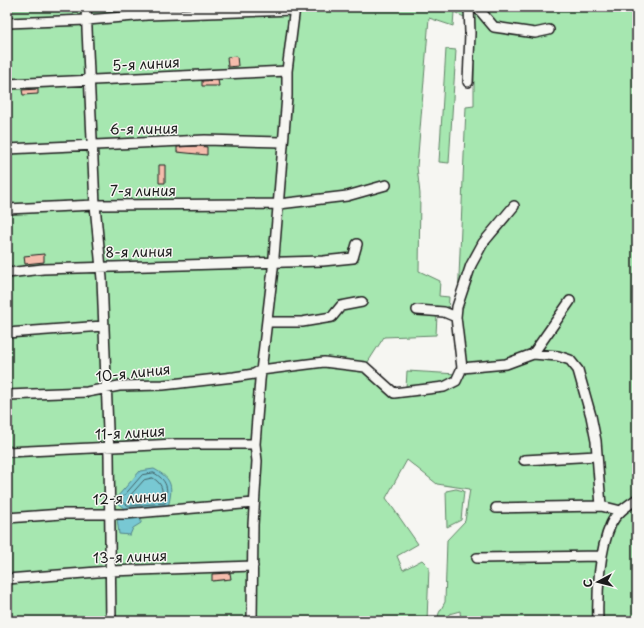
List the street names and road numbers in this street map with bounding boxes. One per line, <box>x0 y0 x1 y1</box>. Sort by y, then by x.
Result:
street label: 5-я линия <box>112 51 180 76</box>
street label: 6-я линия <box>110 117 178 140</box>
street label: 7-я линия <box>110 180 176 201</box>
street label: 8-я линия <box>105 240 173 263</box>
street label: 10-я линия <box>94 358 171 387</box>
street label: 11-я линия <box>94 420 166 445</box>
street label: 12-я линия <box>92 485 168 510</box>
street label: 13-я линия <box>93 545 167 568</box>

